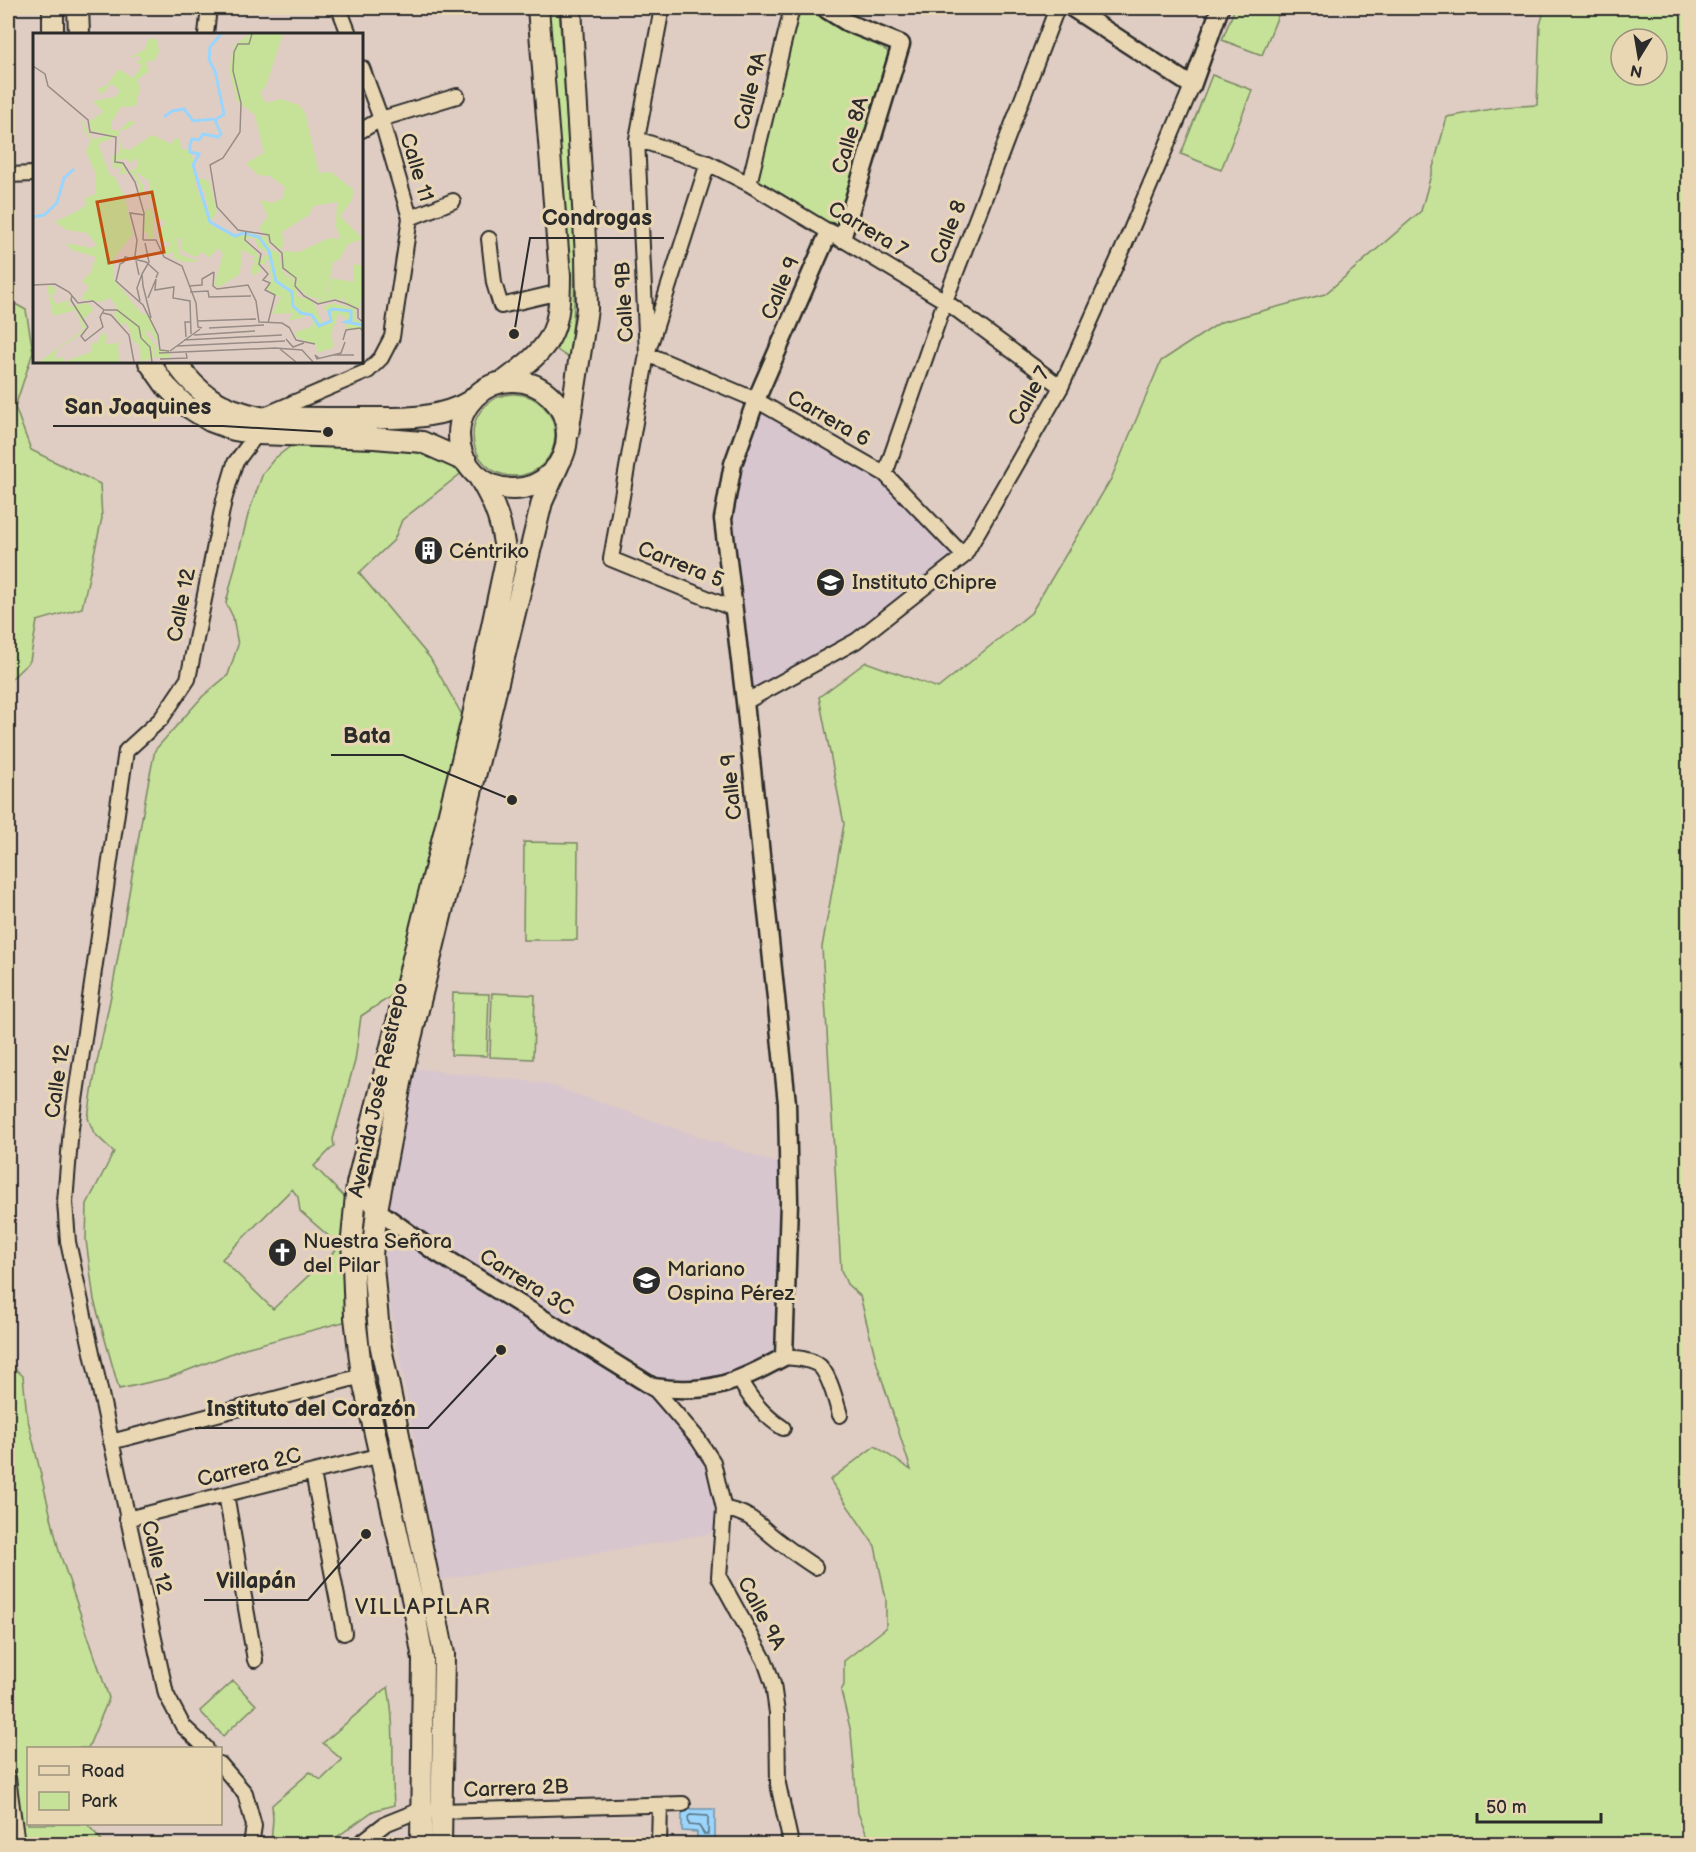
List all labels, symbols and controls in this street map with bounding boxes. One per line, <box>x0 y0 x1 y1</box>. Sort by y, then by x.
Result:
north arrow <box>1609 27 1669 87</box>
inset map <box>33 33 363 363</box>
street label: Calle 9A <box>729 50 772 133</box>
text: N <box>1629 60 1644 81</box>
street label: Calle 8A <box>827 93 874 177</box>
street label: Calle 11 <box>394 130 439 204</box>
street label: Carrera 7 <box>823 196 913 263</box>
street label: Calle 8 <box>925 197 972 268</box>
callout: Condrogas <box>530 198 664 238</box>
text: Condrogas <box>542 205 652 232</box>
street label: Calle 9 <box>756 253 805 324</box>
street label: Calle 9B <box>610 261 639 343</box>
street label: Calle 7 <box>1003 362 1056 430</box>
street label: Carrera 6 <box>783 385 875 452</box>
callout: San Joaquines <box>53 386 223 426</box>
text: San Joaquines <box>65 394 211 421</box>
building icon: Céntriko <box>412 535 444 567</box>
street label: Carrera 5 <box>634 536 728 593</box>
place label: Céntriko <box>449 539 529 564</box>
street label: Calle 12 <box>162 565 201 644</box>
school or university icon: Instituto Chipre <box>815 566 847 598</box>
place label: Instituto Chipre <box>852 570 997 595</box>
callout: Bata <box>331 715 403 755</box>
text: Bata <box>343 723 391 750</box>
street label: Calle 9 <box>716 753 747 821</box>
street label: Avenida José Restrepo <box>344 980 413 1200</box>
street label: Calle 12 <box>40 1042 75 1120</box>
place label: Nuestra Señora del Pilar <box>303 1229 452 1278</box>
church icon: Nuestra Señora del Pilar <box>266 1237 298 1269</box>
street label: Carrera 3C <box>475 1244 579 1321</box>
place label: Mariano Ospina Pérez <box>667 1257 796 1306</box>
school or university icon: Mariano Ospina Pérez <box>630 1265 662 1297</box>
callout: Instituto del Corazón <box>195 1388 428 1428</box>
text: Instituto del Corazón <box>206 1396 416 1423</box>
street label: Carrera 2C <box>195 1443 304 1492</box>
street label: Calle 12 <box>136 1518 177 1597</box>
callout: Villapán <box>204 1560 308 1600</box>
text: Villapán <box>216 1568 296 1595</box>
street label: Calle 9A <box>732 1572 791 1654</box>
district label: VILLAPILAR <box>355 1594 491 1621</box>
legend <box>27 1747 222 1825</box>
text: Road <box>81 1761 125 1782</box>
street label: Carrera 2B <box>463 1774 569 1803</box>
scale bar <box>1477 1786 1602 1824</box>
text: Park <box>81 1791 117 1812</box>
text: 50 m <box>1486 1797 1527 1818</box>

